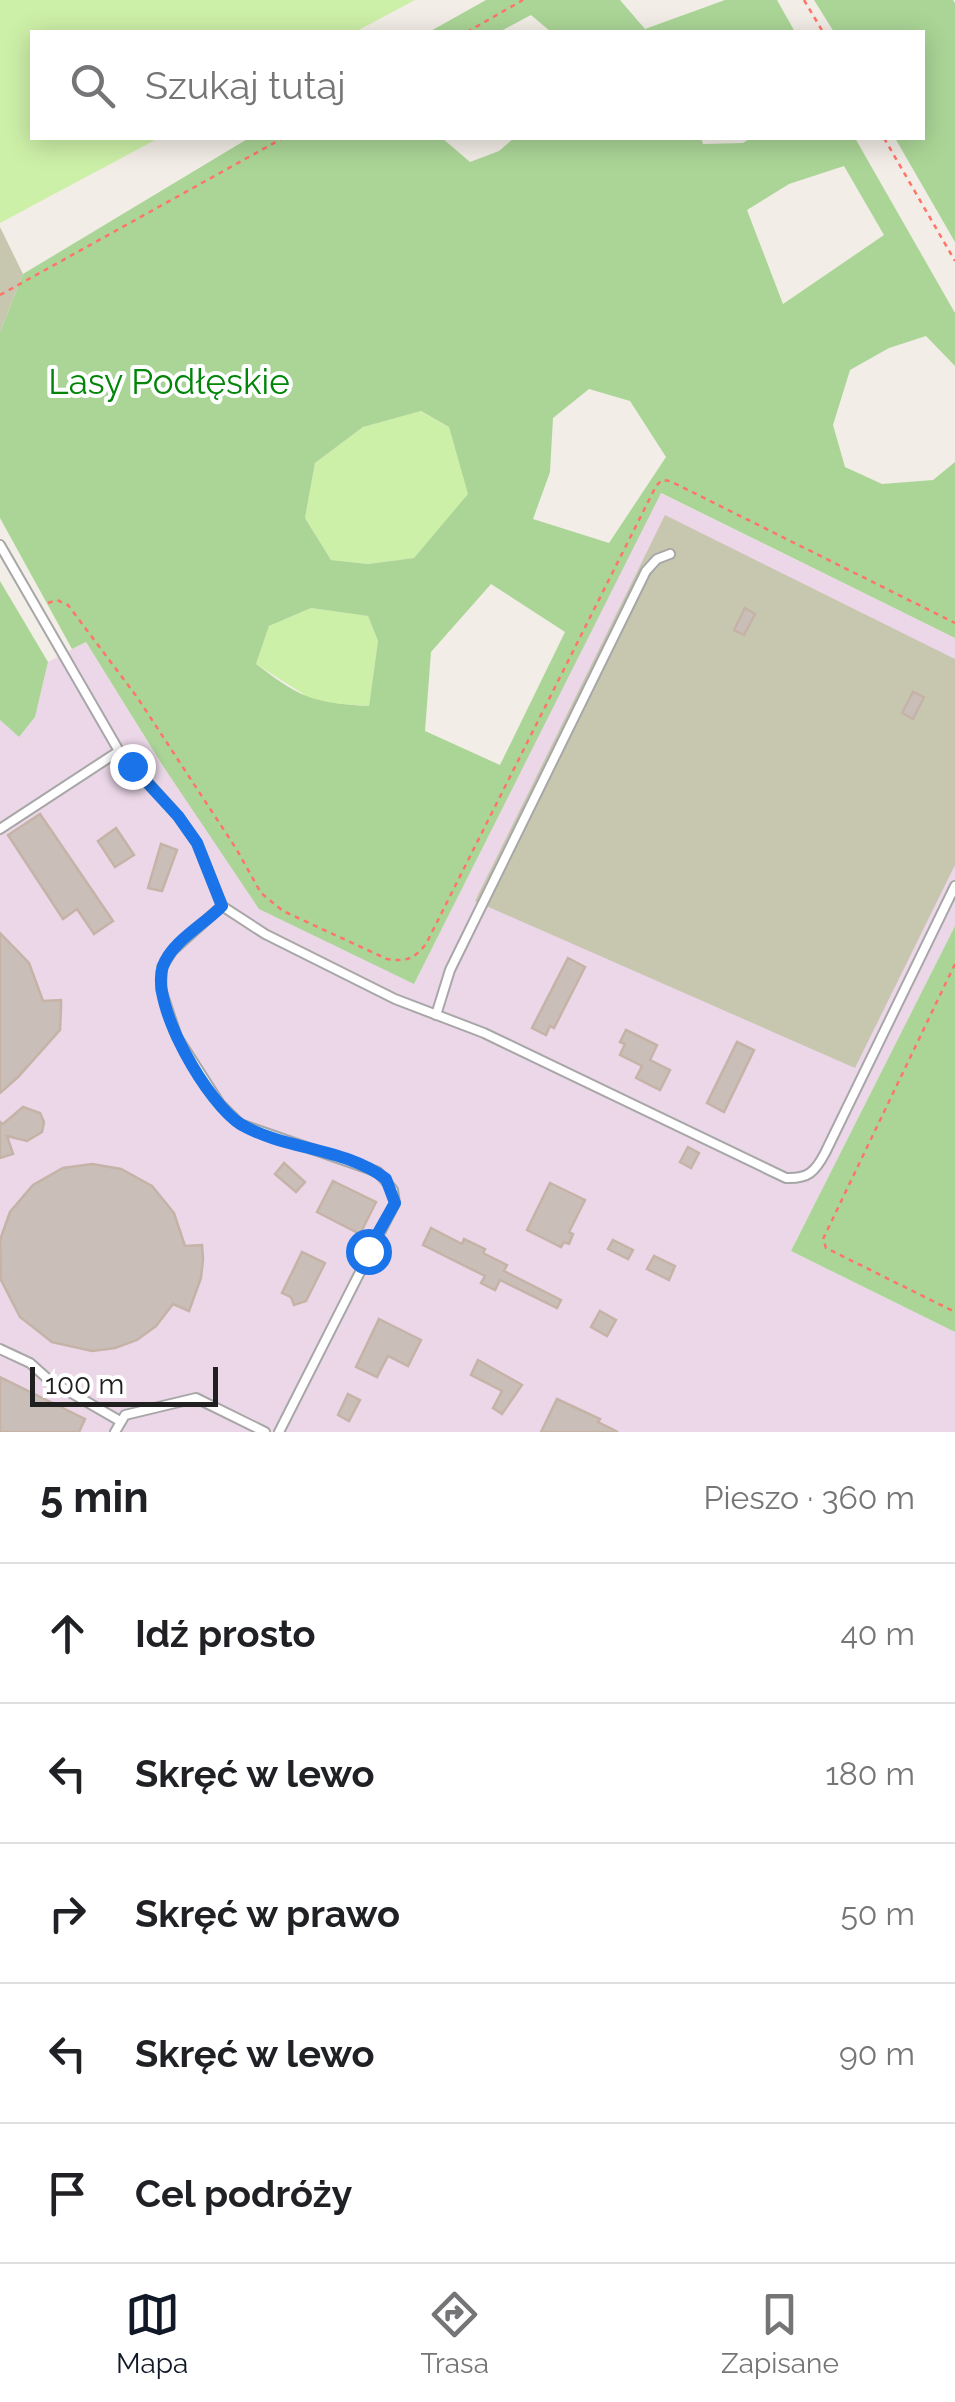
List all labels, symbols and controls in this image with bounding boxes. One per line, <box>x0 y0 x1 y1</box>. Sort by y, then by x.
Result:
search box <box>30 30 925 140</box>
icon: search <box>65 58 120 113</box>
text: Szukaj tutaj <box>145 63 346 108</box>
park label: Lasy Podłęskie <box>48 361 290 402</box>
route end <box>110 744 156 790</box>
route start <box>346 1229 392 1275</box>
scale bar <box>30 1362 218 1406</box>
text: 100 m <box>45 1368 124 1401</box>
text: 5 min <box>40 1473 149 1522</box>
text: Pieszo · 360 m <box>704 1479 915 1516</box>
icon: ahead <box>40 1606 95 1661</box>
text: Idź prosto <box>135 1611 316 1656</box>
text: 40 m <box>840 1615 915 1652</box>
icon: left <box>40 1746 95 1801</box>
text: Skręć w lewo <box>135 1751 375 1796</box>
text: 180 m <box>825 1755 915 1792</box>
icon: right <box>40 1886 95 1941</box>
text: Skręć w prawo <box>135 1891 400 1936</box>
text: 50 m <box>840 1895 915 1932</box>
icon: left <box>40 2026 95 2081</box>
text: Skręć w lewo <box>135 2031 375 2076</box>
text: 90 m <box>839 2035 915 2072</box>
icon: arrive <box>40 2166 95 2221</box>
text: Cel podróży <box>135 2171 352 2216</box>
tab: Mapa <box>116 2287 188 2380</box>
tab: Trasa <box>421 2287 489 2380</box>
tab: Zapisane <box>721 2287 839 2380</box>

